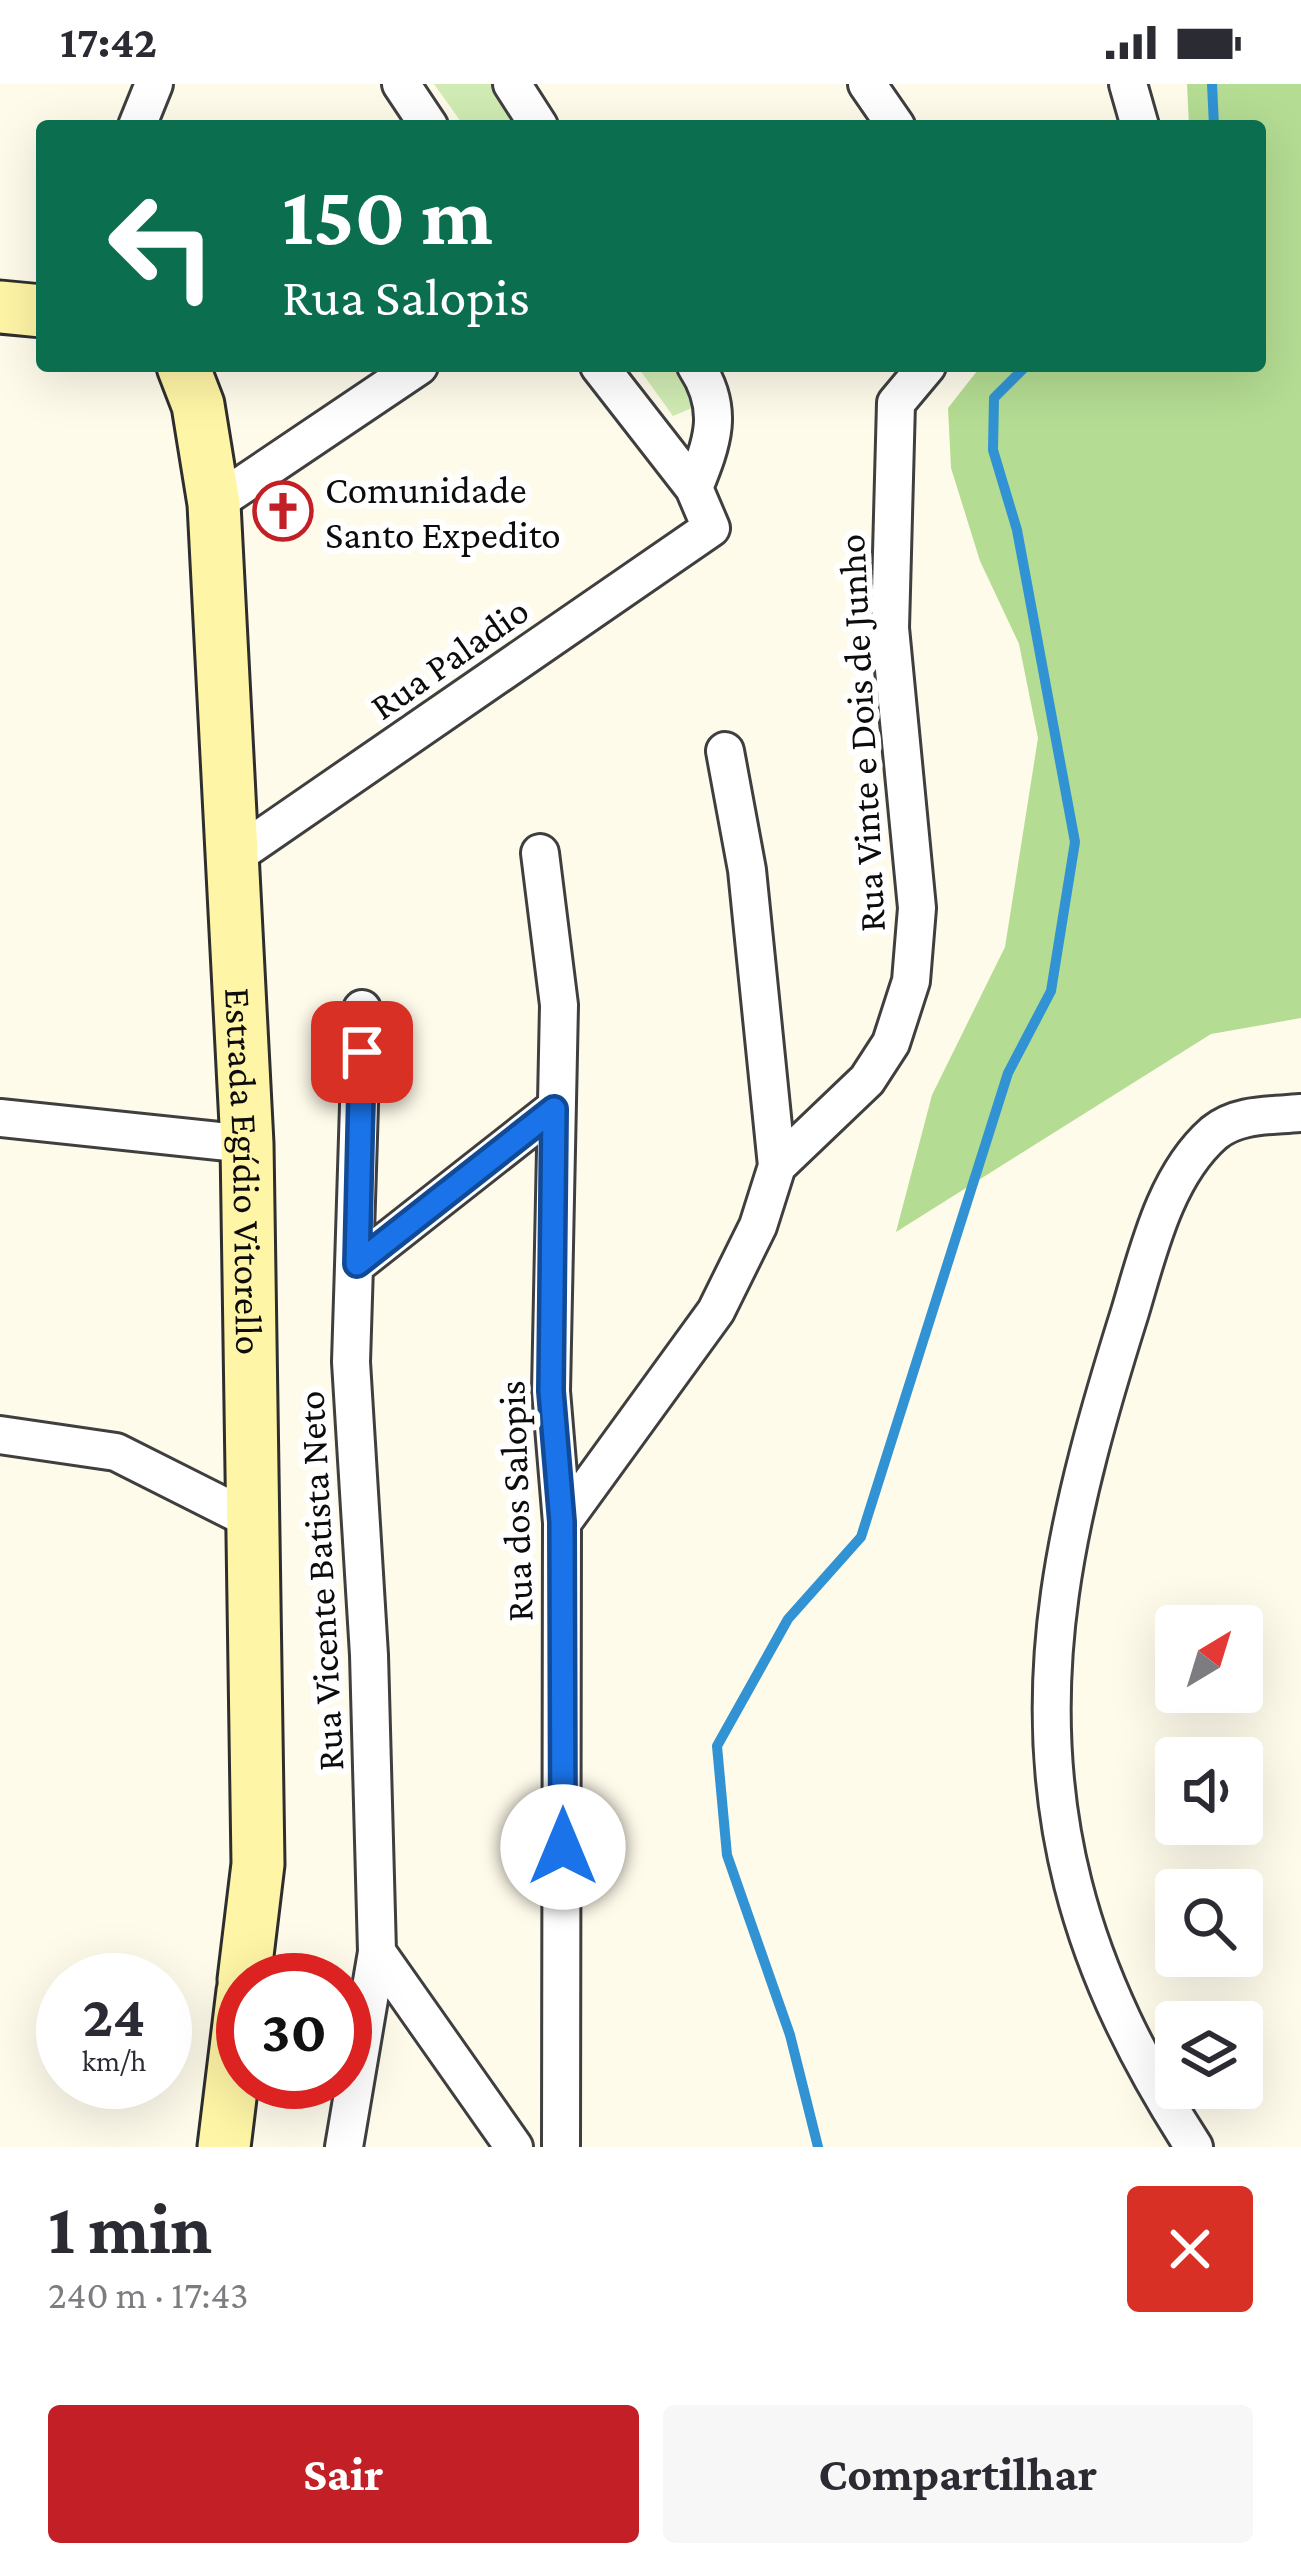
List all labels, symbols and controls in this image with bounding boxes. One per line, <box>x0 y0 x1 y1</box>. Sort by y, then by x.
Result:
text: 17:42 <box>60 17 157 67</box>
icon: left <box>84 168 240 324</box>
text: 150 m <box>282 169 493 262</box>
text: Rua Salopis <box>282 267 530 327</box>
place label: Comunidade Santo Expedito <box>325 468 561 557</box>
church icon: Comunidade Santo Expedito <box>252 480 314 542</box>
street label: Rua Vinte e Dois de Junho <box>829 533 893 933</box>
street label: Rua Paladio <box>362 588 536 728</box>
street label: Estrada Egídio Vitorello <box>217 986 272 1355</box>
pin <box>311 1001 413 1103</box>
icon: arrive <box>329 1019 395 1085</box>
street label: Rua dos Salopis <box>489 1380 542 1622</box>
street label: Rua Vicente Batista Neto <box>289 1390 351 1772</box>
north arrow <box>1155 1605 1263 1713</box>
map controls <box>1155 1605 1263 2109</box>
button: sound <box>1155 1737 1263 1845</box>
position arrow <box>500 1784 626 1910</box>
button: search <box>1155 1869 1263 1977</box>
speed limit sign: 30 <box>216 1953 372 2109</box>
text: 24 <box>83 1982 145 2049</box>
button: layers <box>1155 2001 1263 2109</box>
text: km/h <box>82 2044 146 2077</box>
button: close <box>1127 2186 1253 2312</box>
text: 1 min <box>48 2188 212 2268</box>
text: 240 m · 17:43 <box>48 2273 249 2316</box>
button: Sair <box>48 2405 639 2543</box>
button: Compartilhar <box>663 2405 1253 2543</box>

